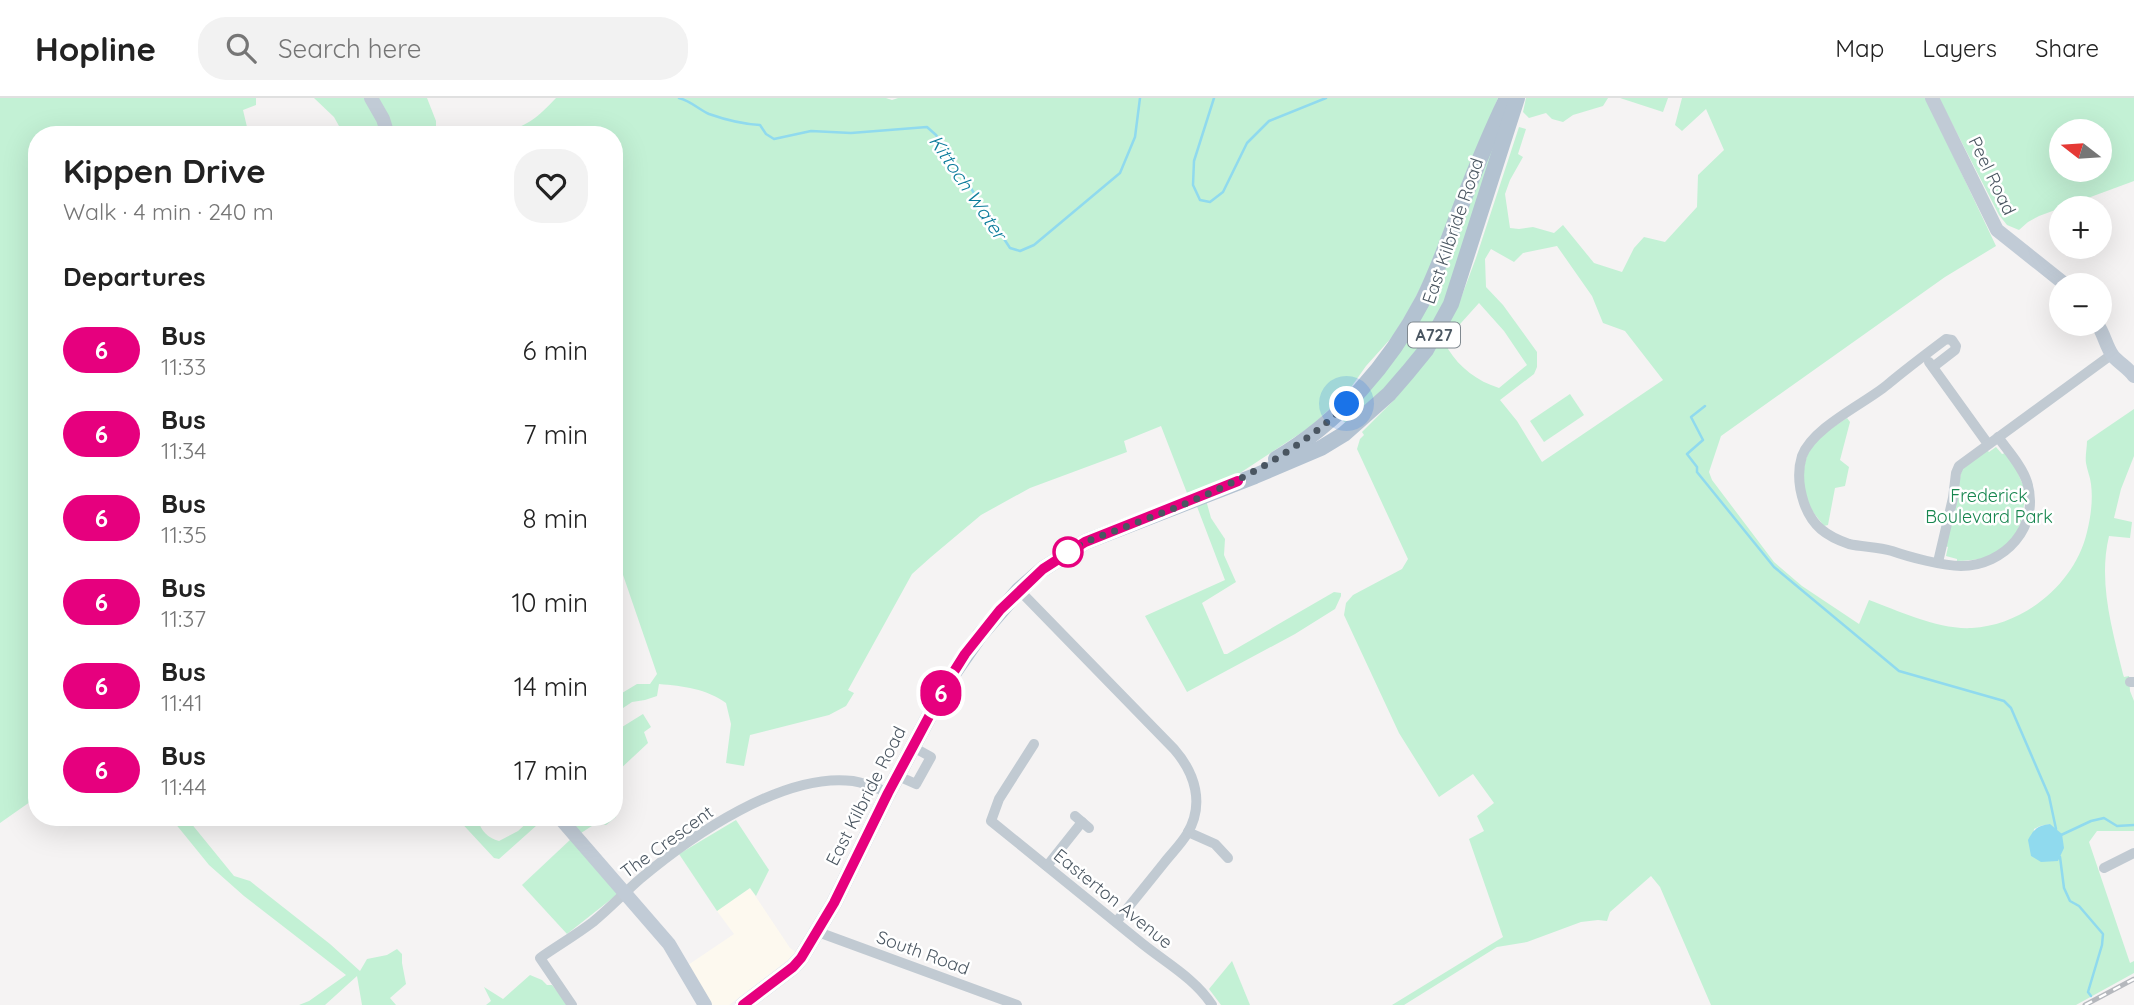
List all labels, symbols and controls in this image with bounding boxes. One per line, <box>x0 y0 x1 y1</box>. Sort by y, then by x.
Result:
search box <box>198 17 688 80</box>
text: Hopline <box>35 28 156 69</box>
icon: search <box>222 29 260 67</box>
text: Search here <box>278 32 421 65</box>
text: Map <box>1835 33 1884 63</box>
text: Layers <box>1922 33 1997 63</box>
text: Share <box>2035 33 2099 63</box>
north arrow <box>2049 119 2112 182</box>
map controls <box>2049 119 2112 336</box>
water label: Kittoch Water <box>924 130 1013 246</box>
street label: Peel Road <box>1964 133 2021 219</box>
button: heart <box>514 149 588 223</box>
text: Kippen Drive <box>63 150 266 191</box>
street label: East Kilbride Road <box>1417 155 1488 307</box>
button: + <box>2049 196 2112 259</box>
text: Walk · 4 min · 240 m <box>63 197 274 226</box>
text: Departures <box>63 260 206 293</box>
button: − <box>2049 273 2112 336</box>
text: Bus <box>161 319 206 352</box>
road number: A727 <box>1408 322 1460 347</box>
text: 6 min <box>523 334 588 367</box>
text: 6 <box>95 335 108 365</box>
text: 11:33 <box>161 352 206 381</box>
your location <box>1329 386 1364 421</box>
text: Bus <box>161 403 206 436</box>
text: 7 min <box>523 418 588 451</box>
text: 6 <box>95 419 108 449</box>
text: 11:34 <box>161 436 207 465</box>
park label: Frederick Boulevard Park <box>1925 484 2053 528</box>
text: Bus <box>161 487 206 520</box>
text: 8 min <box>523 502 588 535</box>
text: 6 <box>95 503 108 533</box>
text: 11:35 <box>161 520 207 549</box>
unlabelled marker <box>1053 537 1083 567</box>
text: Bus <box>161 571 206 604</box>
text: 10 min <box>512 586 588 619</box>
text: 6 <box>95 587 108 617</box>
text: 11:37 <box>161 604 206 633</box>
text: Bus <box>161 655 206 688</box>
text: 14 min <box>514 670 588 703</box>
line badge: 6 <box>918 670 964 716</box>
text: 6 <box>95 671 108 701</box>
text: 6 <box>934 678 948 708</box>
text: 11:41 <box>161 688 203 717</box>
street label: East Kilbride Road <box>821 722 911 869</box>
text: Bus <box>161 739 206 772</box>
text: 17 min <box>514 754 588 787</box>
text: 6 <box>95 755 108 785</box>
text: 11:44 <box>161 772 207 801</box>
street label: The Crescent <box>616 800 718 883</box>
street label: Easterton Avenue <box>1049 844 1177 954</box>
street label: South Road <box>874 925 973 980</box>

